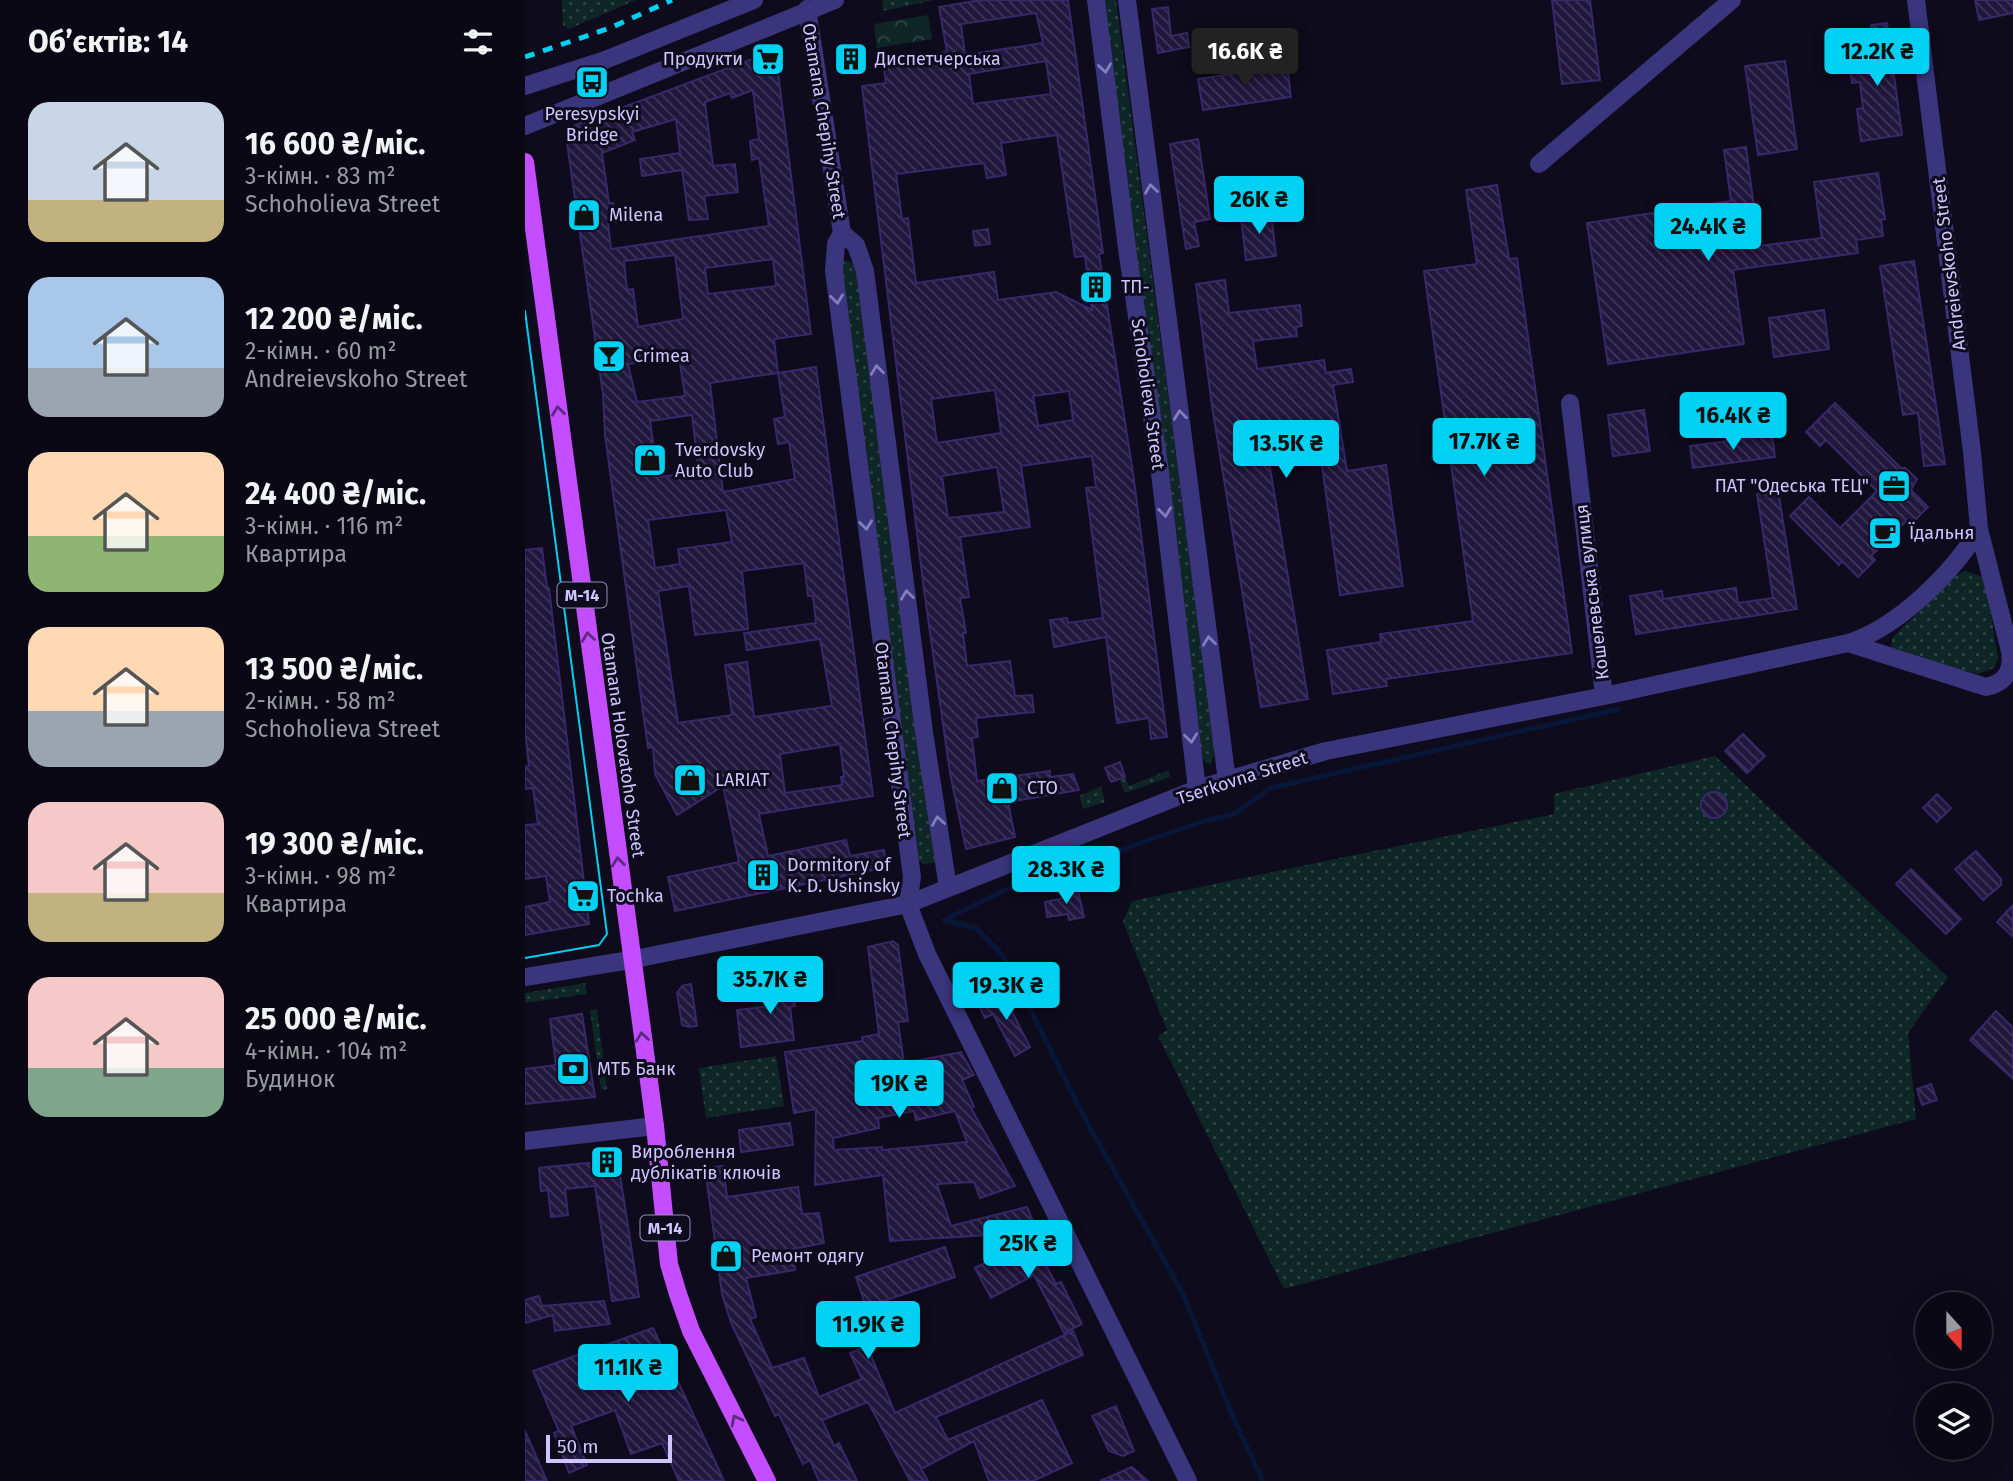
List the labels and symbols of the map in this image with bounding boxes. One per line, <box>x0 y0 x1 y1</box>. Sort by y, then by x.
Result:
street label: Otamana Chepihy Street <box>798 22 850 221</box>
pin: 16.6K ₴ <box>1180 28 1310 88</box>
pin: 12.2K ₴ <box>1812 28 1942 88</box>
supermarket icon: Продукти <box>749 40 787 78</box>
building icon: Диспетчерська <box>832 40 870 78</box>
place label: Продукти <box>663 48 743 70</box>
place label: Диспетчерська <box>874 48 1001 70</box>
one-way arrow <box>1097 62 1112 74</box>
bus stop icon: Peresypskyi Bridge <box>573 63 611 101</box>
place label: Peresypskyi Bridge <box>544 103 640 146</box>
pin: 26K ₴ <box>1210 176 1308 236</box>
street label: Andreievskoho Street <box>1927 176 1971 352</box>
one-way arrow <box>1144 183 1159 195</box>
shop icon: Milena <box>565 196 603 234</box>
place label: Milena <box>609 204 663 226</box>
pin: 24.4K ₴ <box>1643 204 1773 263</box>
building icon: ТП- <box>1077 268 1115 306</box>
place label: ТП- <box>1121 276 1150 298</box>
one-way arrow <box>830 294 845 305</box>
street label: Schoholieva Street <box>1126 317 1170 472</box>
bar icon: Crimea <box>590 337 628 375</box>
place label: Crimea <box>633 345 690 367</box>
one-way arrow <box>870 364 885 376</box>
pin: 16.4K ₴ <box>1668 392 1798 452</box>
one-way arrow <box>551 406 566 417</box>
one-way arrow <box>1173 409 1188 421</box>
pin: 17.7K ₴ <box>1419 419 1549 478</box>
pin: 13.5K ₴ <box>1221 420 1351 480</box>
place label: Tverdovsky Auto Club <box>675 439 765 482</box>
shop icon: Tverdovsky Auto Club <box>631 441 669 479</box>
office icon: ПАТ "Одеська ТЕЦ" <box>1875 467 1913 505</box>
place label: ПАТ "Одеська ТЕЦ" <box>1715 475 1869 497</box>
street label: Кошелевська вулиця <box>1570 503 1614 681</box>
one-way arrow <box>1157 506 1172 517</box>
cafe icon: Їдальня <box>1866 514 1904 552</box>
one-way arrow <box>858 519 873 531</box>
place label: Їдальня <box>1908 522 1974 544</box>
road number: М-14 <box>557 582 607 608</box>
one-way arrow <box>899 590 914 601</box>
one-way arrow <box>580 631 595 643</box>
street label: Otamana Holovatoho Street <box>596 631 650 859</box>
one-way arrow <box>1201 635 1216 646</box>
street label: Otamana Chepihy Street <box>870 640 916 840</box>
one-way arrow <box>1184 732 1199 743</box>
street label: Tserkovna Street <box>1174 746 1310 809</box>
shop icon: LARIAT <box>671 761 709 799</box>
place label: LARIAT <box>715 769 770 791</box>
shop icon: СТО <box>983 769 1021 807</box>
place label: СТО <box>1027 777 1058 799</box>
one-way arrow <box>931 815 946 827</box>
pin: 28.3K ₴ <box>1001 846 1131 906</box>
place label: Dormitory of K. D. Ushinsky <box>787 854 900 897</box>
building icon: Dormitory of K. D. Ushinsky <box>744 856 782 894</box>
one-way arrow <box>610 857 625 868</box>
supermarket icon: Tochka <box>564 877 602 915</box>
place label: Tochka <box>607 885 664 907</box>
pin: 35.7K ₴ <box>705 956 835 1016</box>
pin: 19.3K ₴ <box>941 962 1071 1022</box>
one-way arrow <box>635 1031 650 1043</box>
bank icon: МТБ Банк <box>554 1050 592 1088</box>
place label: МТБ Банк <box>597 1058 676 1080</box>
pin: 19K ₴ <box>850 1060 948 1120</box>
place label: Вироблення дублікатів ключів <box>631 1141 781 1184</box>
building icon: Вироблення дублікатів ключів <box>588 1143 626 1181</box>
road number: М-14 <box>641 1216 689 1240</box>
pin: 25K ₴ <box>979 1220 1077 1280</box>
shop icon: Ремонт одягу <box>707 1237 745 1275</box>
place label: Ремонт одягу <box>751 1245 864 1267</box>
north arrow <box>1915 1292 1991 1368</box>
pin: 11.9K ₴ <box>803 1302 933 1361</box>
pin: 11.1K ₴ <box>563 1344 693 1404</box>
one-way arrow <box>731 1415 745 1427</box>
scale bar <box>546 1432 672 1464</box>

